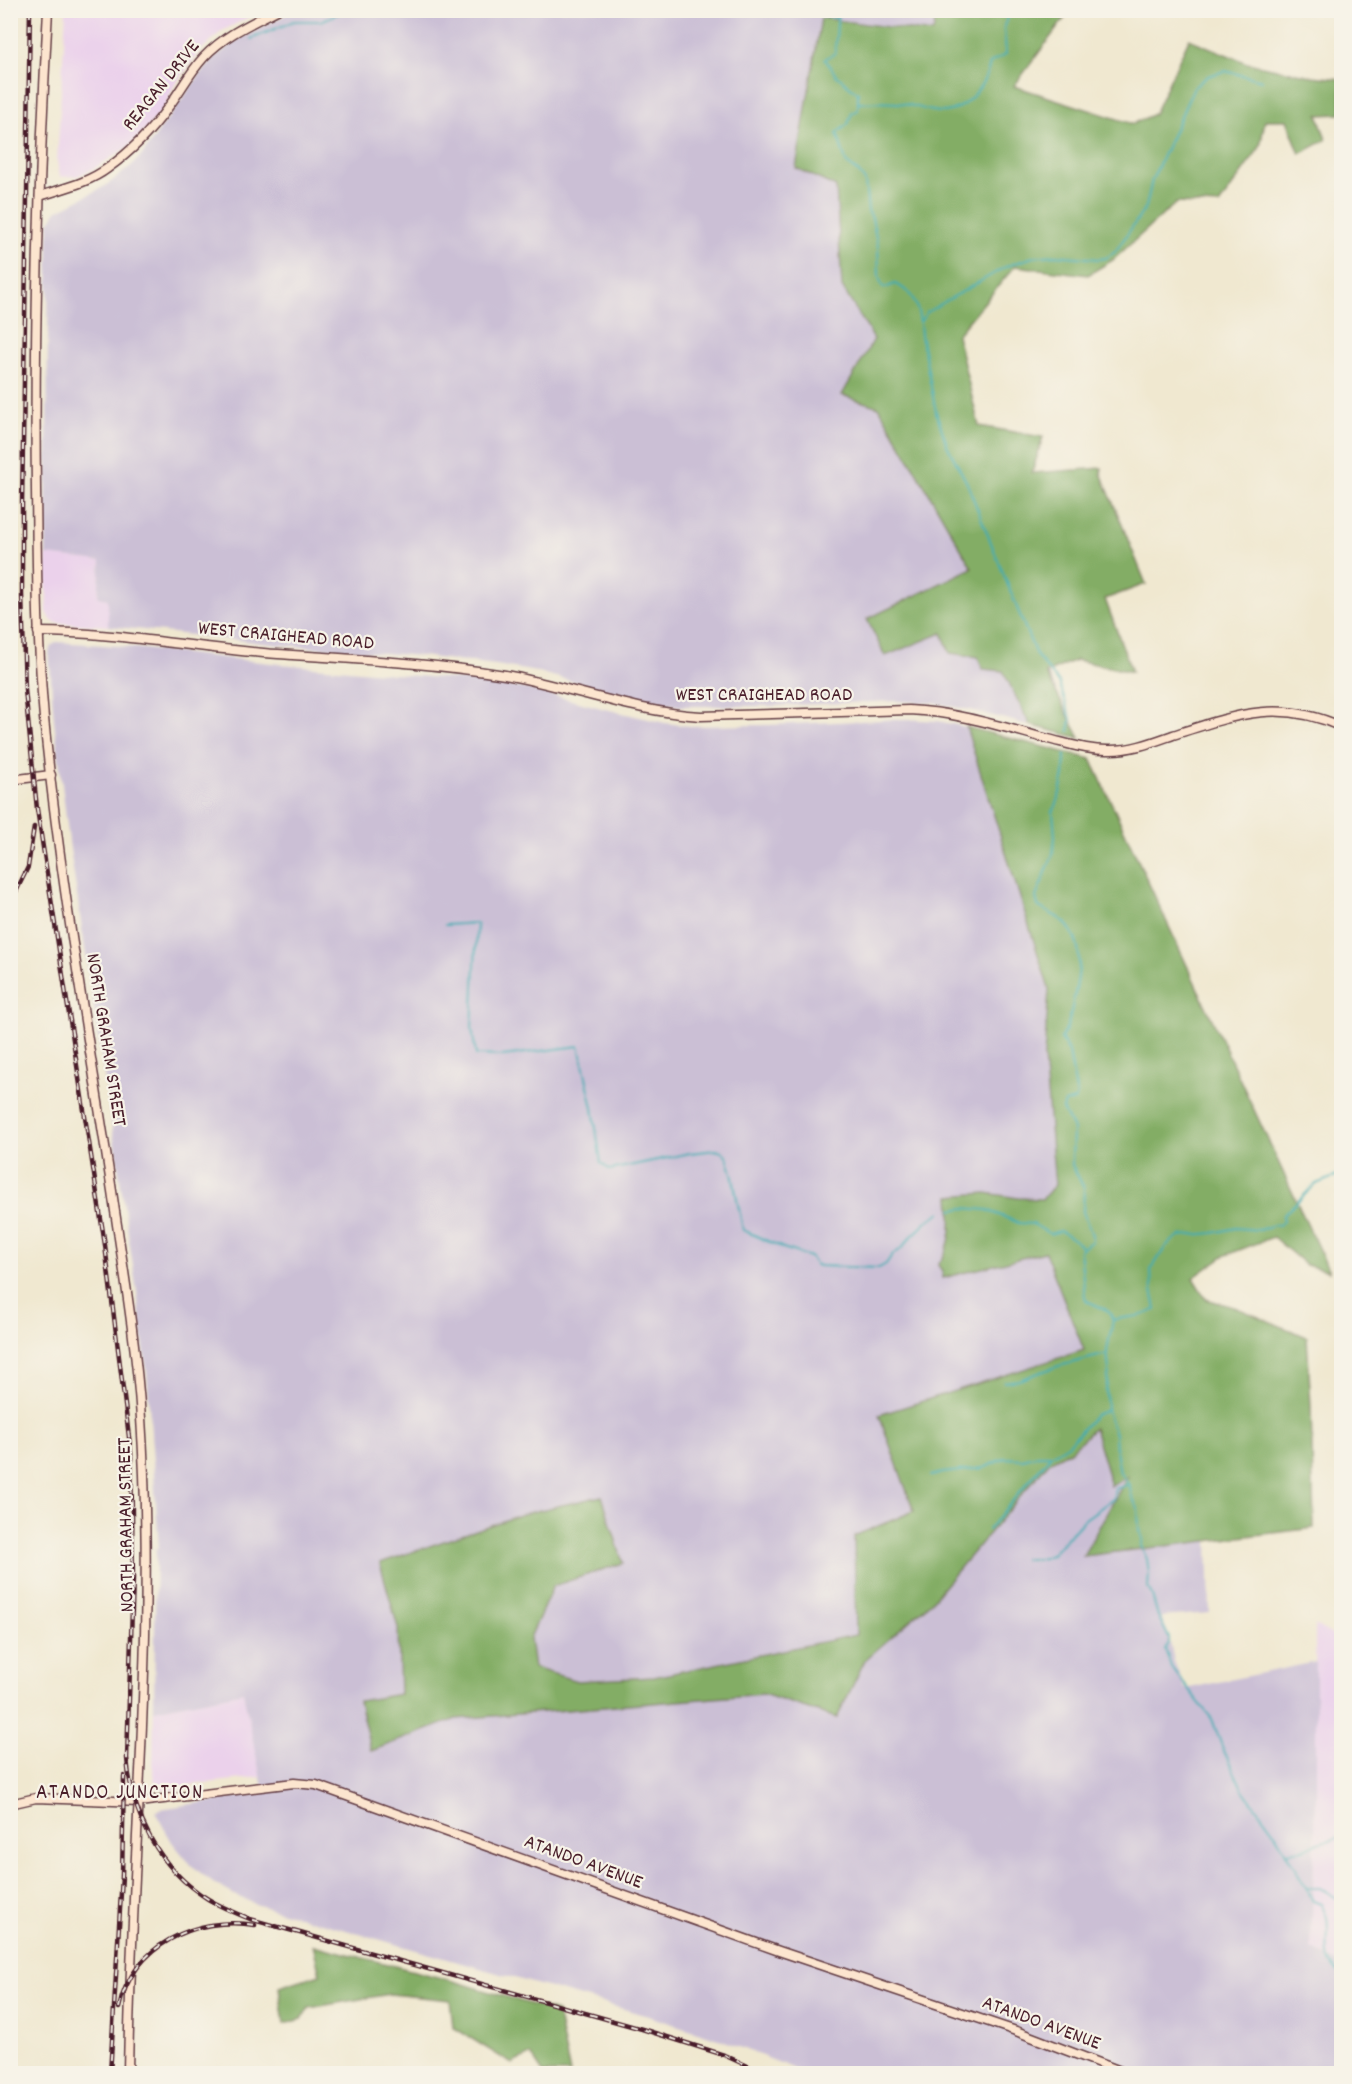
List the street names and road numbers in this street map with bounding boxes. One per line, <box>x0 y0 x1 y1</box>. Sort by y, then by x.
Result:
street label: REAGAN DRIVE <box>116 34 208 138</box>
street label: WEST CRAIGHEAD ROAD <box>197 615 375 659</box>
street label: WEST CRAIGHEAD ROAD <box>676 682 852 710</box>
street label: NORTH GRAHAM STREET <box>77 951 133 1129</box>
street label: NORTH GRAHAM STREET <box>111 1437 143 1613</box>
street label: ATANDO AVENUE <box>520 1829 646 1897</box>
street label: ATANDO AVENUE <box>978 1990 1104 2058</box>

